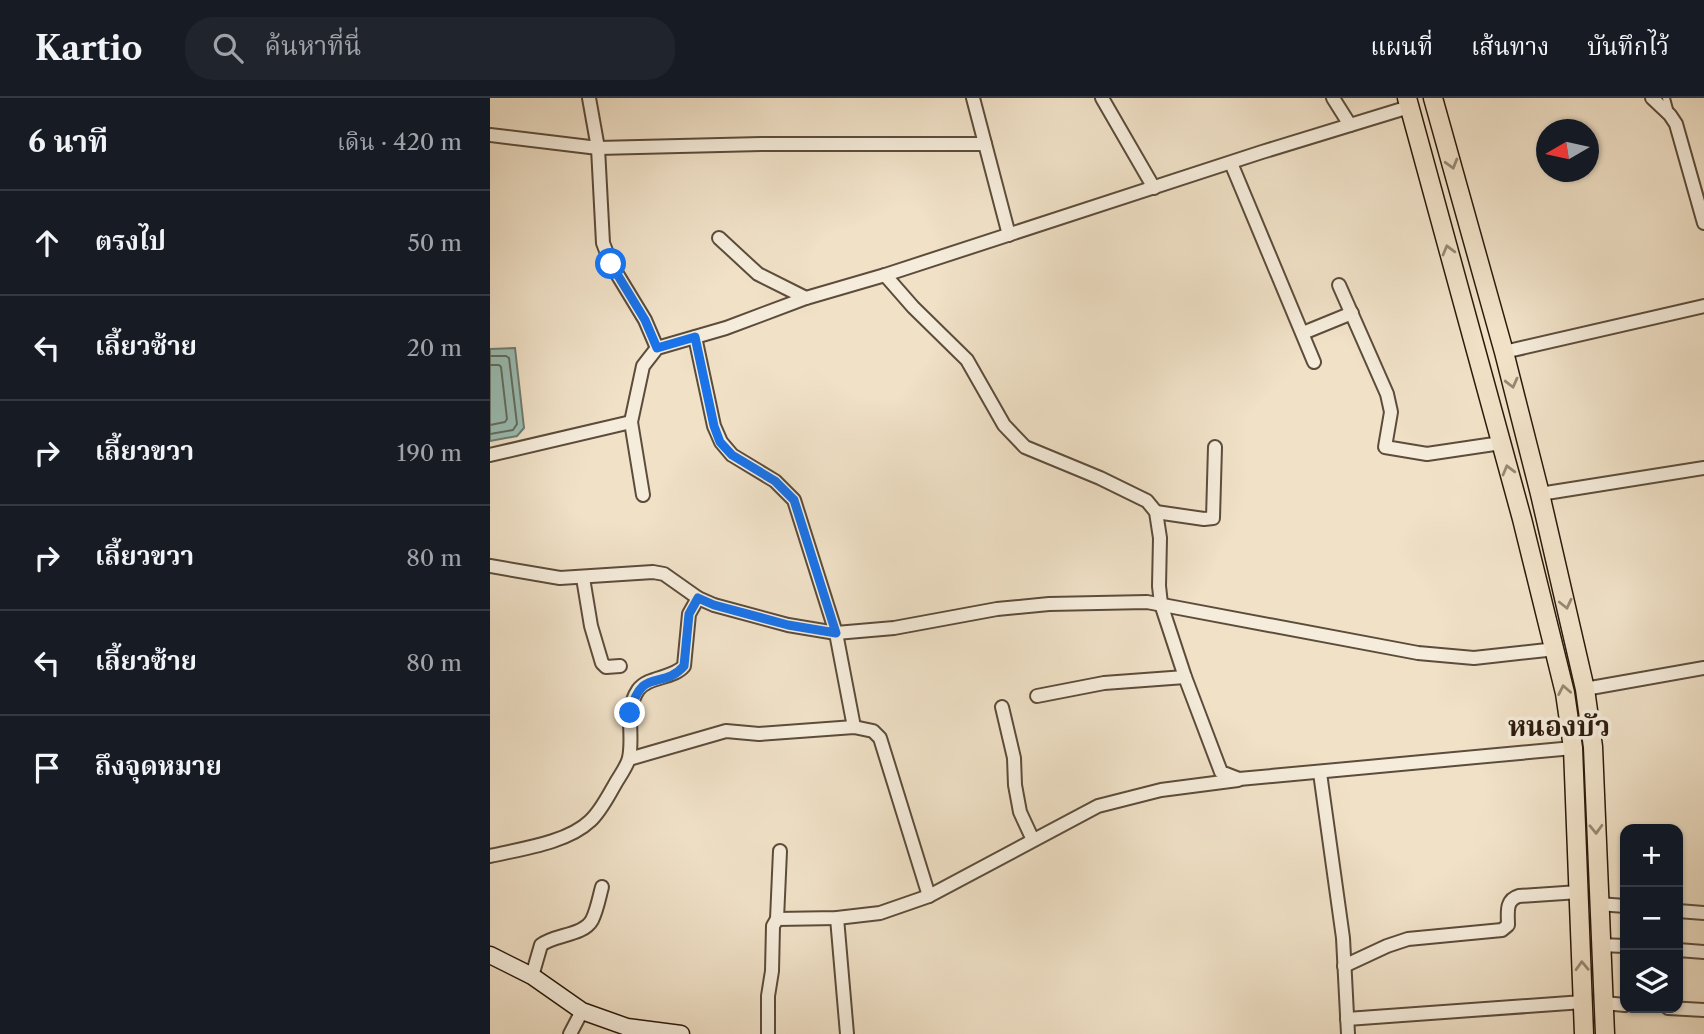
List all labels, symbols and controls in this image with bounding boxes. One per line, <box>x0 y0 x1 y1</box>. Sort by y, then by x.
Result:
search box <box>185 17 675 80</box>
text: Kartio <box>35 28 143 69</box>
icon: search <box>209 29 247 67</box>
text: ค้นหาที่นี่ <box>265 30 361 62</box>
text: แผนที่ <box>1370 32 1433 61</box>
text: เส้นทาง <box>1471 32 1549 61</box>
text: บันทึกไว้ <box>1587 32 1669 61</box>
north arrow <box>1536 119 1599 182</box>
text: 6 นาที <box>28 123 108 160</box>
text: เดิน · 420 m <box>337 128 462 156</box>
one-way arrow <box>1443 158 1458 170</box>
icon: ahead <box>28 224 66 262</box>
text: ตรงไป <box>95 225 166 257</box>
text: 50 m <box>407 229 462 257</box>
one-way arrow <box>1442 244 1457 256</box>
route start <box>595 248 626 279</box>
icon: left <box>28 329 66 367</box>
text: เลี้ยวซ้าย <box>95 330 197 362</box>
text: 20 m <box>407 334 462 362</box>
one-way arrow <box>1504 377 1518 389</box>
icon: right <box>28 434 66 472</box>
text: เลี้ยวขวา <box>95 435 194 467</box>
text: 190 m <box>397 439 462 467</box>
one-way arrow <box>1502 464 1516 476</box>
icon: right <box>28 539 66 577</box>
text: เลี้ยวขวา <box>95 540 194 572</box>
text: 80 m <box>406 544 462 572</box>
one-way arrow <box>1557 598 1572 610</box>
icon: left <box>28 644 66 682</box>
text: เลี้ยวซ้าย <box>95 645 197 677</box>
text: 80 m <box>406 649 462 677</box>
one-way arrow <box>1557 684 1572 696</box>
route end <box>614 697 645 728</box>
district label: หนองบัว <box>1508 709 1610 743</box>
icon: arrive <box>28 749 66 787</box>
text: ถึงจุดหมาย <box>95 750 222 782</box>
one-way arrow <box>1589 824 1604 835</box>
map controls <box>1620 824 1683 1013</box>
button: + <box>1620 824 1683 887</box>
button: − <box>1620 887 1683 950</box>
button: layers <box>1620 950 1683 1013</box>
one-way arrow <box>1574 960 1589 971</box>

